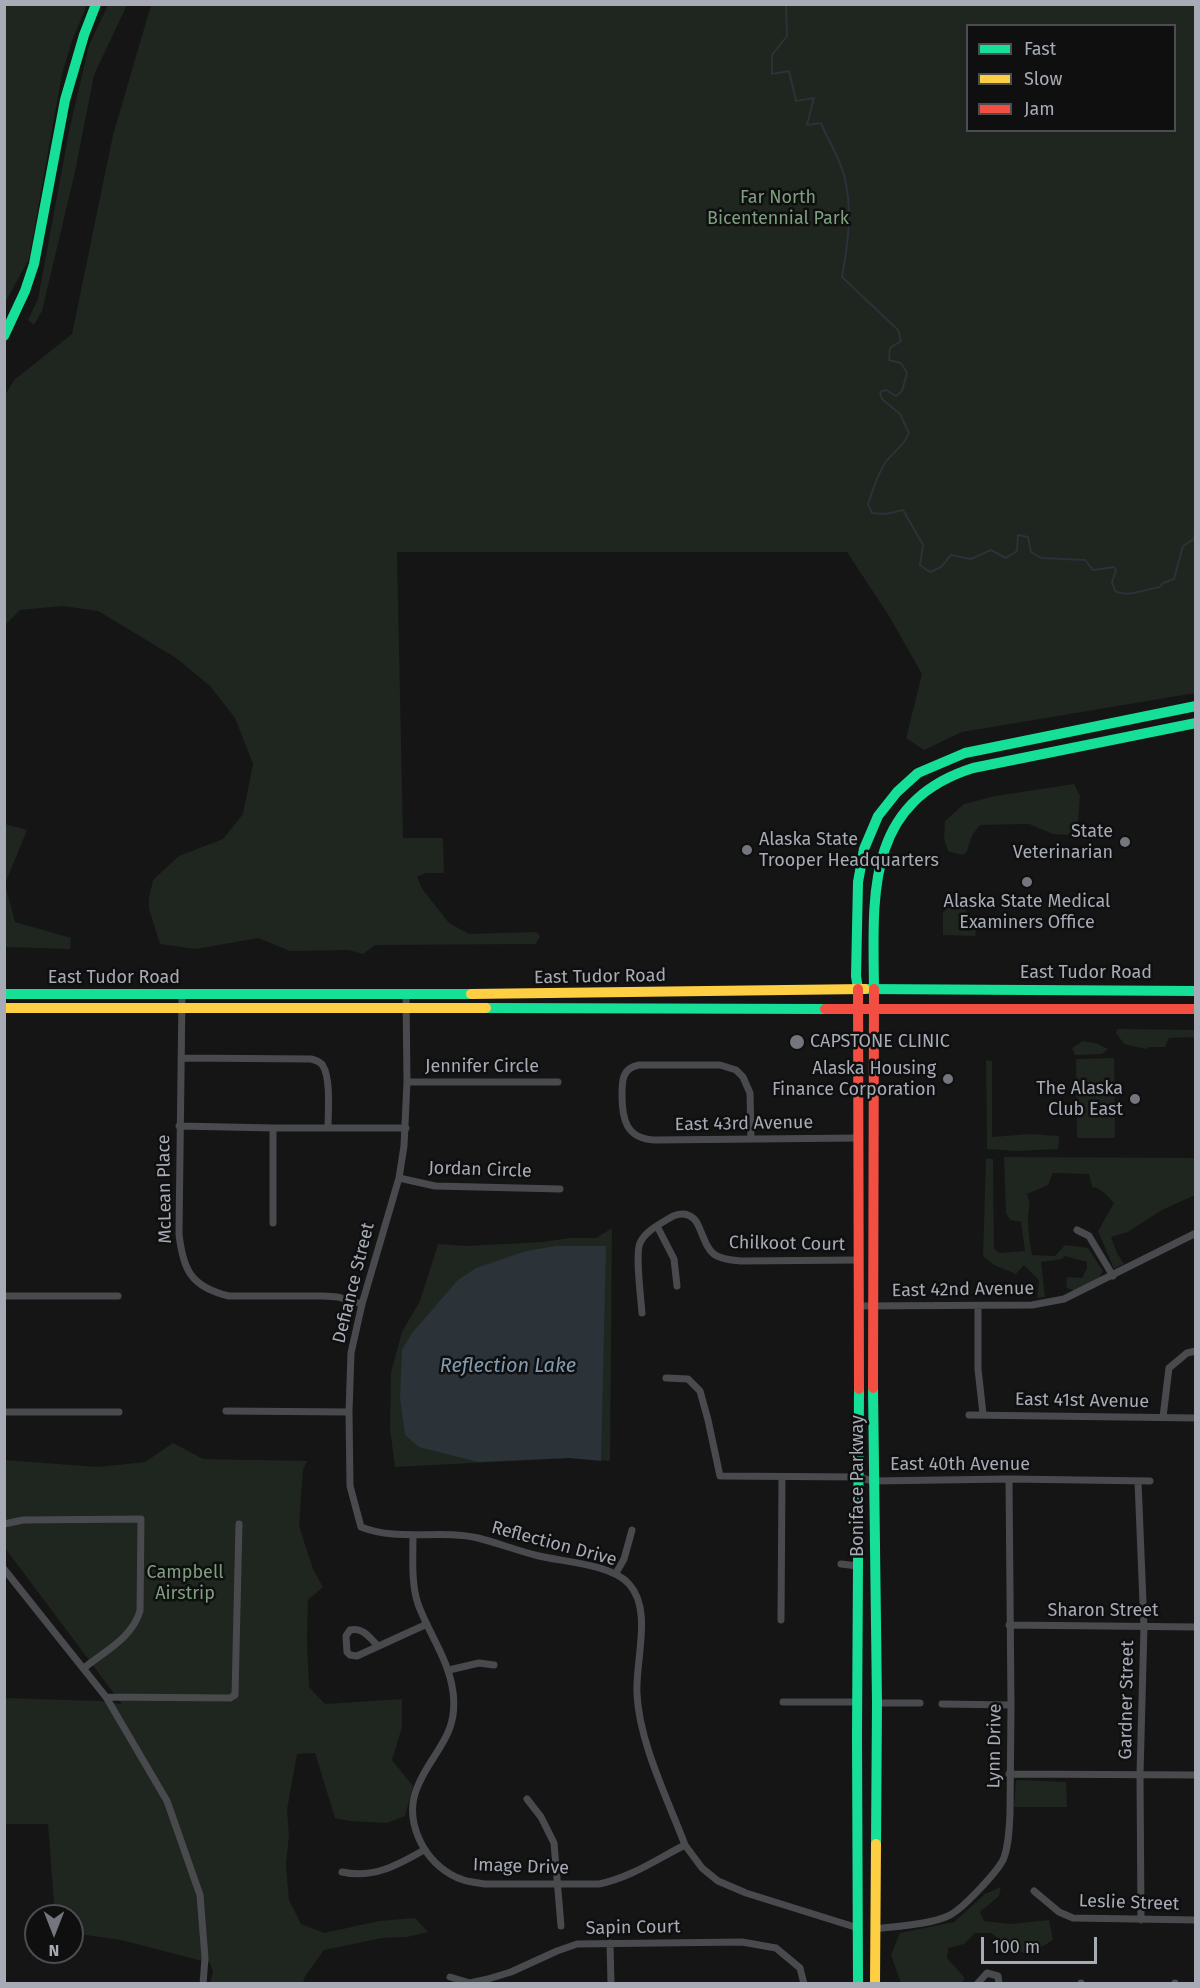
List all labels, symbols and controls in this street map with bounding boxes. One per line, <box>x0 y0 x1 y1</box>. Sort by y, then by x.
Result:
legend <box>966 24 1176 132</box>
text: Fast <box>1024 38 1056 60</box>
text: Slow <box>1024 68 1062 90</box>
text: Jam <box>1024 98 1055 120</box>
park label: Far North Bicentennial Park <box>707 187 849 230</box>
place label: State Veterinarian <box>1013 821 1113 864</box>
place label: Alaska State Trooper Headquarters <box>759 829 939 872</box>
marker: State Veterinarian <box>1118 835 1132 849</box>
marker: Alaska State Trooper Headquarters <box>740 843 754 857</box>
marker: Alaska State Medical Examiners Office <box>1020 875 1034 889</box>
place label: Alaska State Medical Examiners Office <box>944 891 1110 934</box>
street label: East Tudor Road <box>1020 962 1152 984</box>
street label: East Tudor Road <box>534 965 666 989</box>
street label: East Tudor Road <box>48 967 180 989</box>
place label: CAPSTONE CLINIC <box>810 1031 950 1053</box>
marker: CAPSTONE CLINIC <box>788 1033 806 1051</box>
street label: Jennifer Circle <box>425 1056 539 1078</box>
place label: Alaska Housing Finance Corporation <box>772 1058 936 1100</box>
marker: Alaska Housing Finance Corporation <box>941 1072 955 1086</box>
place label: The Alaska Club East <box>1036 1078 1123 1120</box>
marker: The Alaska Club East <box>1128 1092 1142 1106</box>
street label: East 43rd Avenue <box>675 1112 813 1136</box>
street label: McLean Place <box>153 1134 177 1244</box>
street label: Jordan Circle <box>428 1157 532 1183</box>
street label: Defiance Street <box>329 1220 379 1346</box>
street label: Chilkoot Court <box>729 1232 845 1256</box>
street label: East 42nd Avenue <box>891 1278 1035 1302</box>
water label: Reflection Lake <box>440 1354 576 1378</box>
street label: East 41st Avenue <box>1015 1389 1149 1413</box>
street label: Boniface Parkway <box>847 1415 869 1557</box>
street label: East 40th Avenue <box>890 1454 1030 1476</box>
street label: Reflection Drive <box>489 1517 619 1571</box>
park label: Campbell Airstrip <box>147 1562 223 1604</box>
street label: Sharon Street <box>1047 1600 1159 1622</box>
street label: Gardner Street <box>1115 1640 1139 1760</box>
street label: Lynn Drive <box>983 1703 1007 1789</box>
street label: Image Drive <box>473 1855 569 1879</box>
street label: Leslie Street <box>1078 1890 1180 1916</box>
north arrow <box>24 1904 84 1964</box>
street label: Sapin Court <box>585 1916 681 1940</box>
scale bar <box>984 1925 1100 1963</box>
text: 100 m <box>992 1936 1040 1958</box>
text: N <box>49 1941 59 1960</box>

